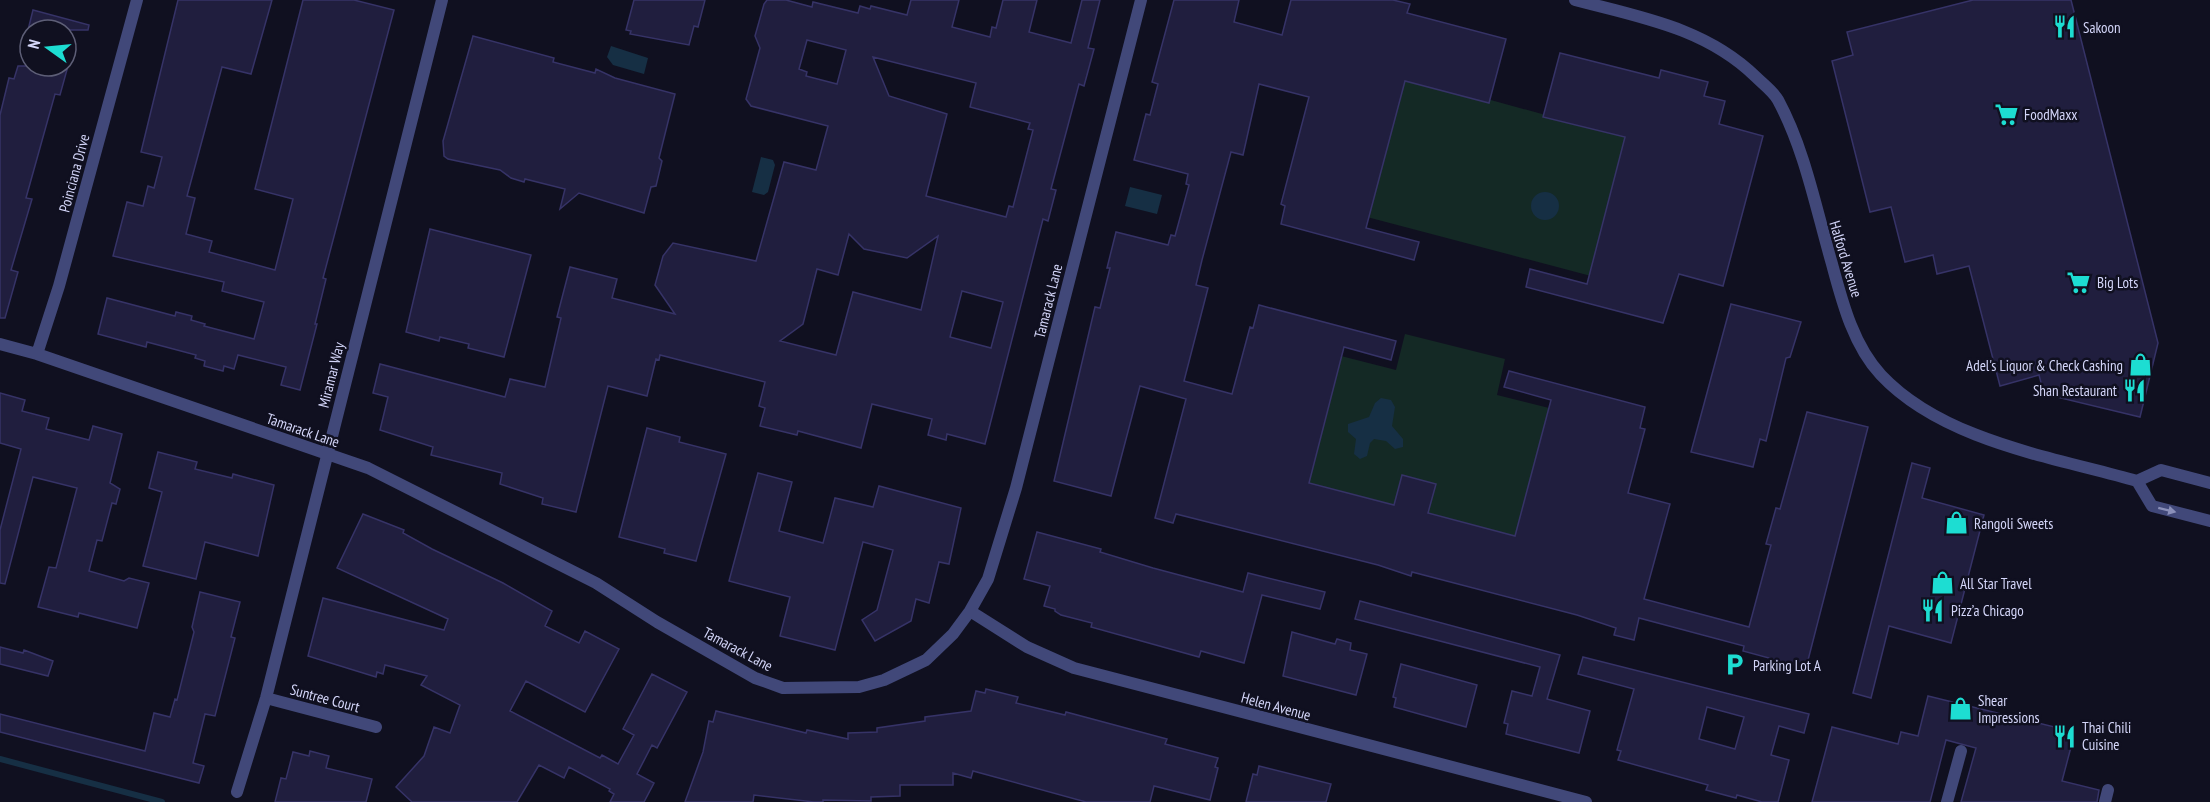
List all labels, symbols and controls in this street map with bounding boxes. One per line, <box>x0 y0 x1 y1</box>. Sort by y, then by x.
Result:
restaurant icon: Sakoon <box>2052 14 2078 40</box>
north arrow <box>18 18 78 78</box>
place label: Sakoon <box>2083 18 2121 37</box>
text: N <box>23 37 44 51</box>
supermarket icon: FoodMaxx <box>1993 101 2019 127</box>
place label: FoodMaxx <box>2024 105 2077 124</box>
street label: Poinciana Drive <box>54 132 94 214</box>
street label: Halford Avenue <box>1825 218 1867 300</box>
street label: Tamarack Lane <box>1030 262 1066 340</box>
supermarket icon: Big Lots <box>2066 269 2092 295</box>
place label: Big Lots <box>2097 273 2138 292</box>
street label: Miramar Way <box>314 340 348 410</box>
shop icon: Adel's Liquor & Check Cashing <box>2128 352 2154 378</box>
place label: Adel's Liquor & Check Cashing <box>1966 356 2123 375</box>
restaurant icon: Shan Restaurant <box>2122 377 2148 403</box>
place label: Shan Restaurant <box>2033 381 2117 400</box>
street label: Tamarack Lane <box>264 409 342 451</box>
one-way arrow <box>2158 505 2176 515</box>
shop icon: Rangoli Sweets <box>1943 510 1969 536</box>
place label: Rangoli Sweets <box>1974 514 2053 533</box>
shop icon: All Star Travel <box>1929 570 1955 596</box>
place label: All Star Travel <box>1960 574 2032 593</box>
restaurant icon: Pizz’a Chicago <box>1920 597 1946 623</box>
place label: Pizz’a Chicago <box>1951 601 2024 620</box>
street label: Tamarack Lane <box>700 623 776 675</box>
parking icon: Parking Lot A <box>1722 652 1748 678</box>
place label: Parking Lot A <box>1753 656 1822 675</box>
street label: Suntree Court <box>288 680 362 716</box>
street label: Helen Avenue <box>1239 688 1313 724</box>
place label: Shear Impressions <box>1978 691 2040 727</box>
shop icon: Shear Impressions <box>1947 696 1973 722</box>
place label: Thai Chili Cuisine <box>2082 718 2131 754</box>
restaurant icon: Thai Chili Cuisine <box>2051 723 2077 749</box>

